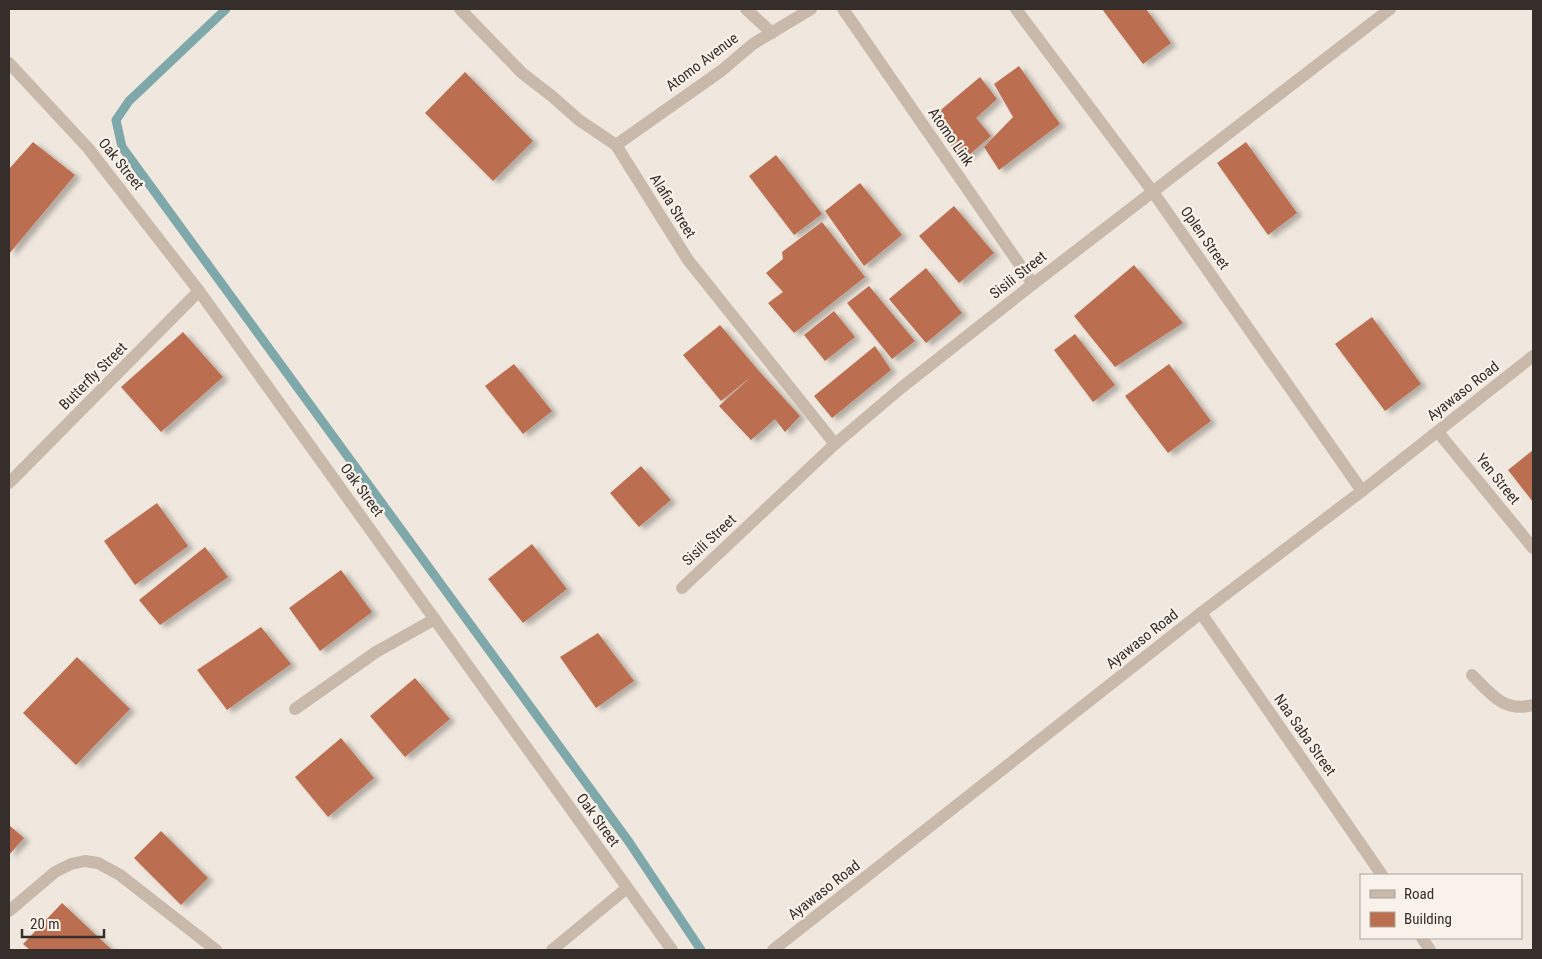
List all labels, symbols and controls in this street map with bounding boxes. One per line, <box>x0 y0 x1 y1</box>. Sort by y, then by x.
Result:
street label: Atomo Avenue <box>662 29 742 95</box>
street label: Atomo Link <box>924 104 978 170</box>
street label: Oak Street <box>95 134 147 194</box>
street label: Alafia Street <box>646 171 700 241</box>
street label: Oplen Street <box>1177 203 1233 273</box>
street label: Sisili Street <box>986 247 1050 303</box>
street label: Butterfly Street <box>55 338 131 414</box>
street label: Ayawaso Road <box>1423 357 1503 425</box>
street label: Yen Street <box>1472 450 1524 508</box>
street label: Oak Street <box>337 460 387 520</box>
street label: Sisili Street <box>678 511 740 569</box>
street label: Ayawaso Road <box>1102 605 1182 673</box>
street label: Naa Saba Street <box>1270 691 1340 779</box>
street label: Oak Street <box>573 790 623 850</box>
street label: Ayawaso Road <box>784 856 864 924</box>
legend <box>1360 874 1522 939</box>
text: Road <box>1404 885 1434 903</box>
scale bar <box>22 906 105 938</box>
text: Building <box>1404 910 1452 928</box>
text: 20 m <box>30 915 60 933</box>

